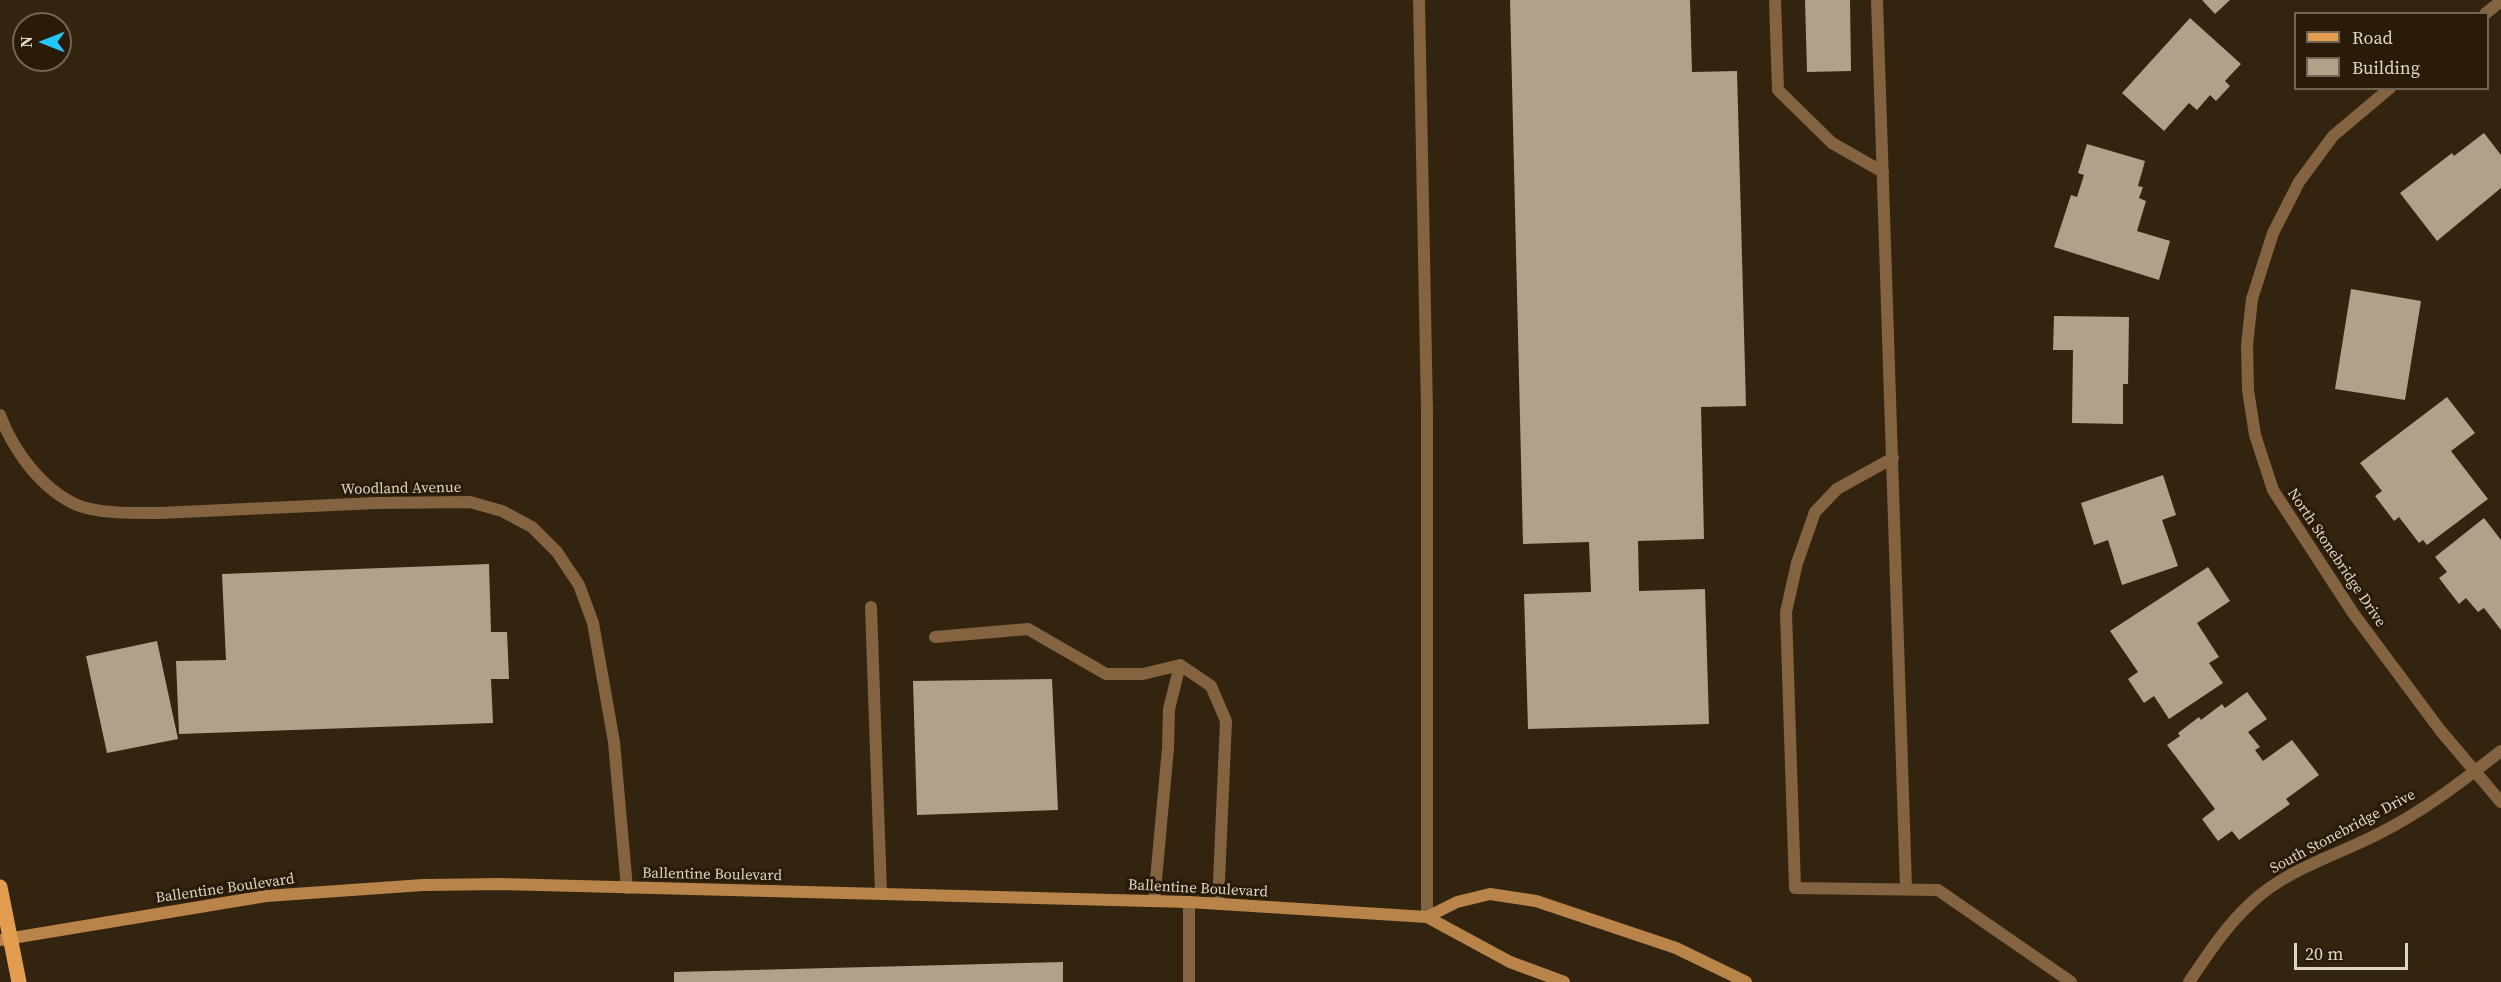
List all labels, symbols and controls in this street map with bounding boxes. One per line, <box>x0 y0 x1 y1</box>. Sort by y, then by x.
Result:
north arrow <box>12 12 72 72</box>
legend <box>2294 12 2489 90</box>
text: Road <box>2352 25 2393 50</box>
text: N <box>15 36 37 48</box>
text: Building <box>2352 55 2420 80</box>
street label: Woodland Avenue <box>341 479 461 499</box>
street label: North Stonebridge Drive <box>2283 485 2389 631</box>
street label: South Stonebridge Drive <box>2267 786 2419 878</box>
street label: Ballentine Boulevard <box>642 865 782 885</box>
street label: Ballentine Boulevard <box>154 870 296 908</box>
street label: Ballentine Boulevard <box>1128 876 1268 902</box>
scale bar <box>2297 931 2411 969</box>
text: 20 m <box>2305 941 2343 966</box>

